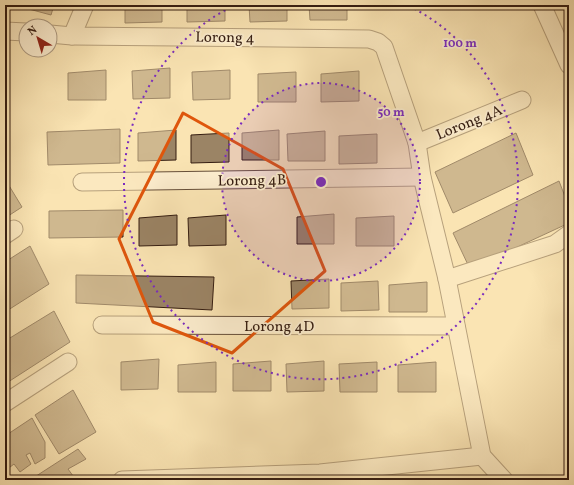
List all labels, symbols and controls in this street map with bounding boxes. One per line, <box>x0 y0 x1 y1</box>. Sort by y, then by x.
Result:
north arrow <box>18 18 58 58</box>
text: N <box>25 23 41 40</box>
street label: Lorong 4 <box>195 27 255 50</box>
text: 100 m <box>443 36 477 52</box>
street label: Lorong 4A <box>433 100 506 146</box>
text: 50 m <box>377 105 405 121</box>
street label: Lorong 4B <box>218 170 286 193</box>
centre of rings <box>314 175 328 189</box>
street label: Lorong 4D <box>244 317 314 338</box>

